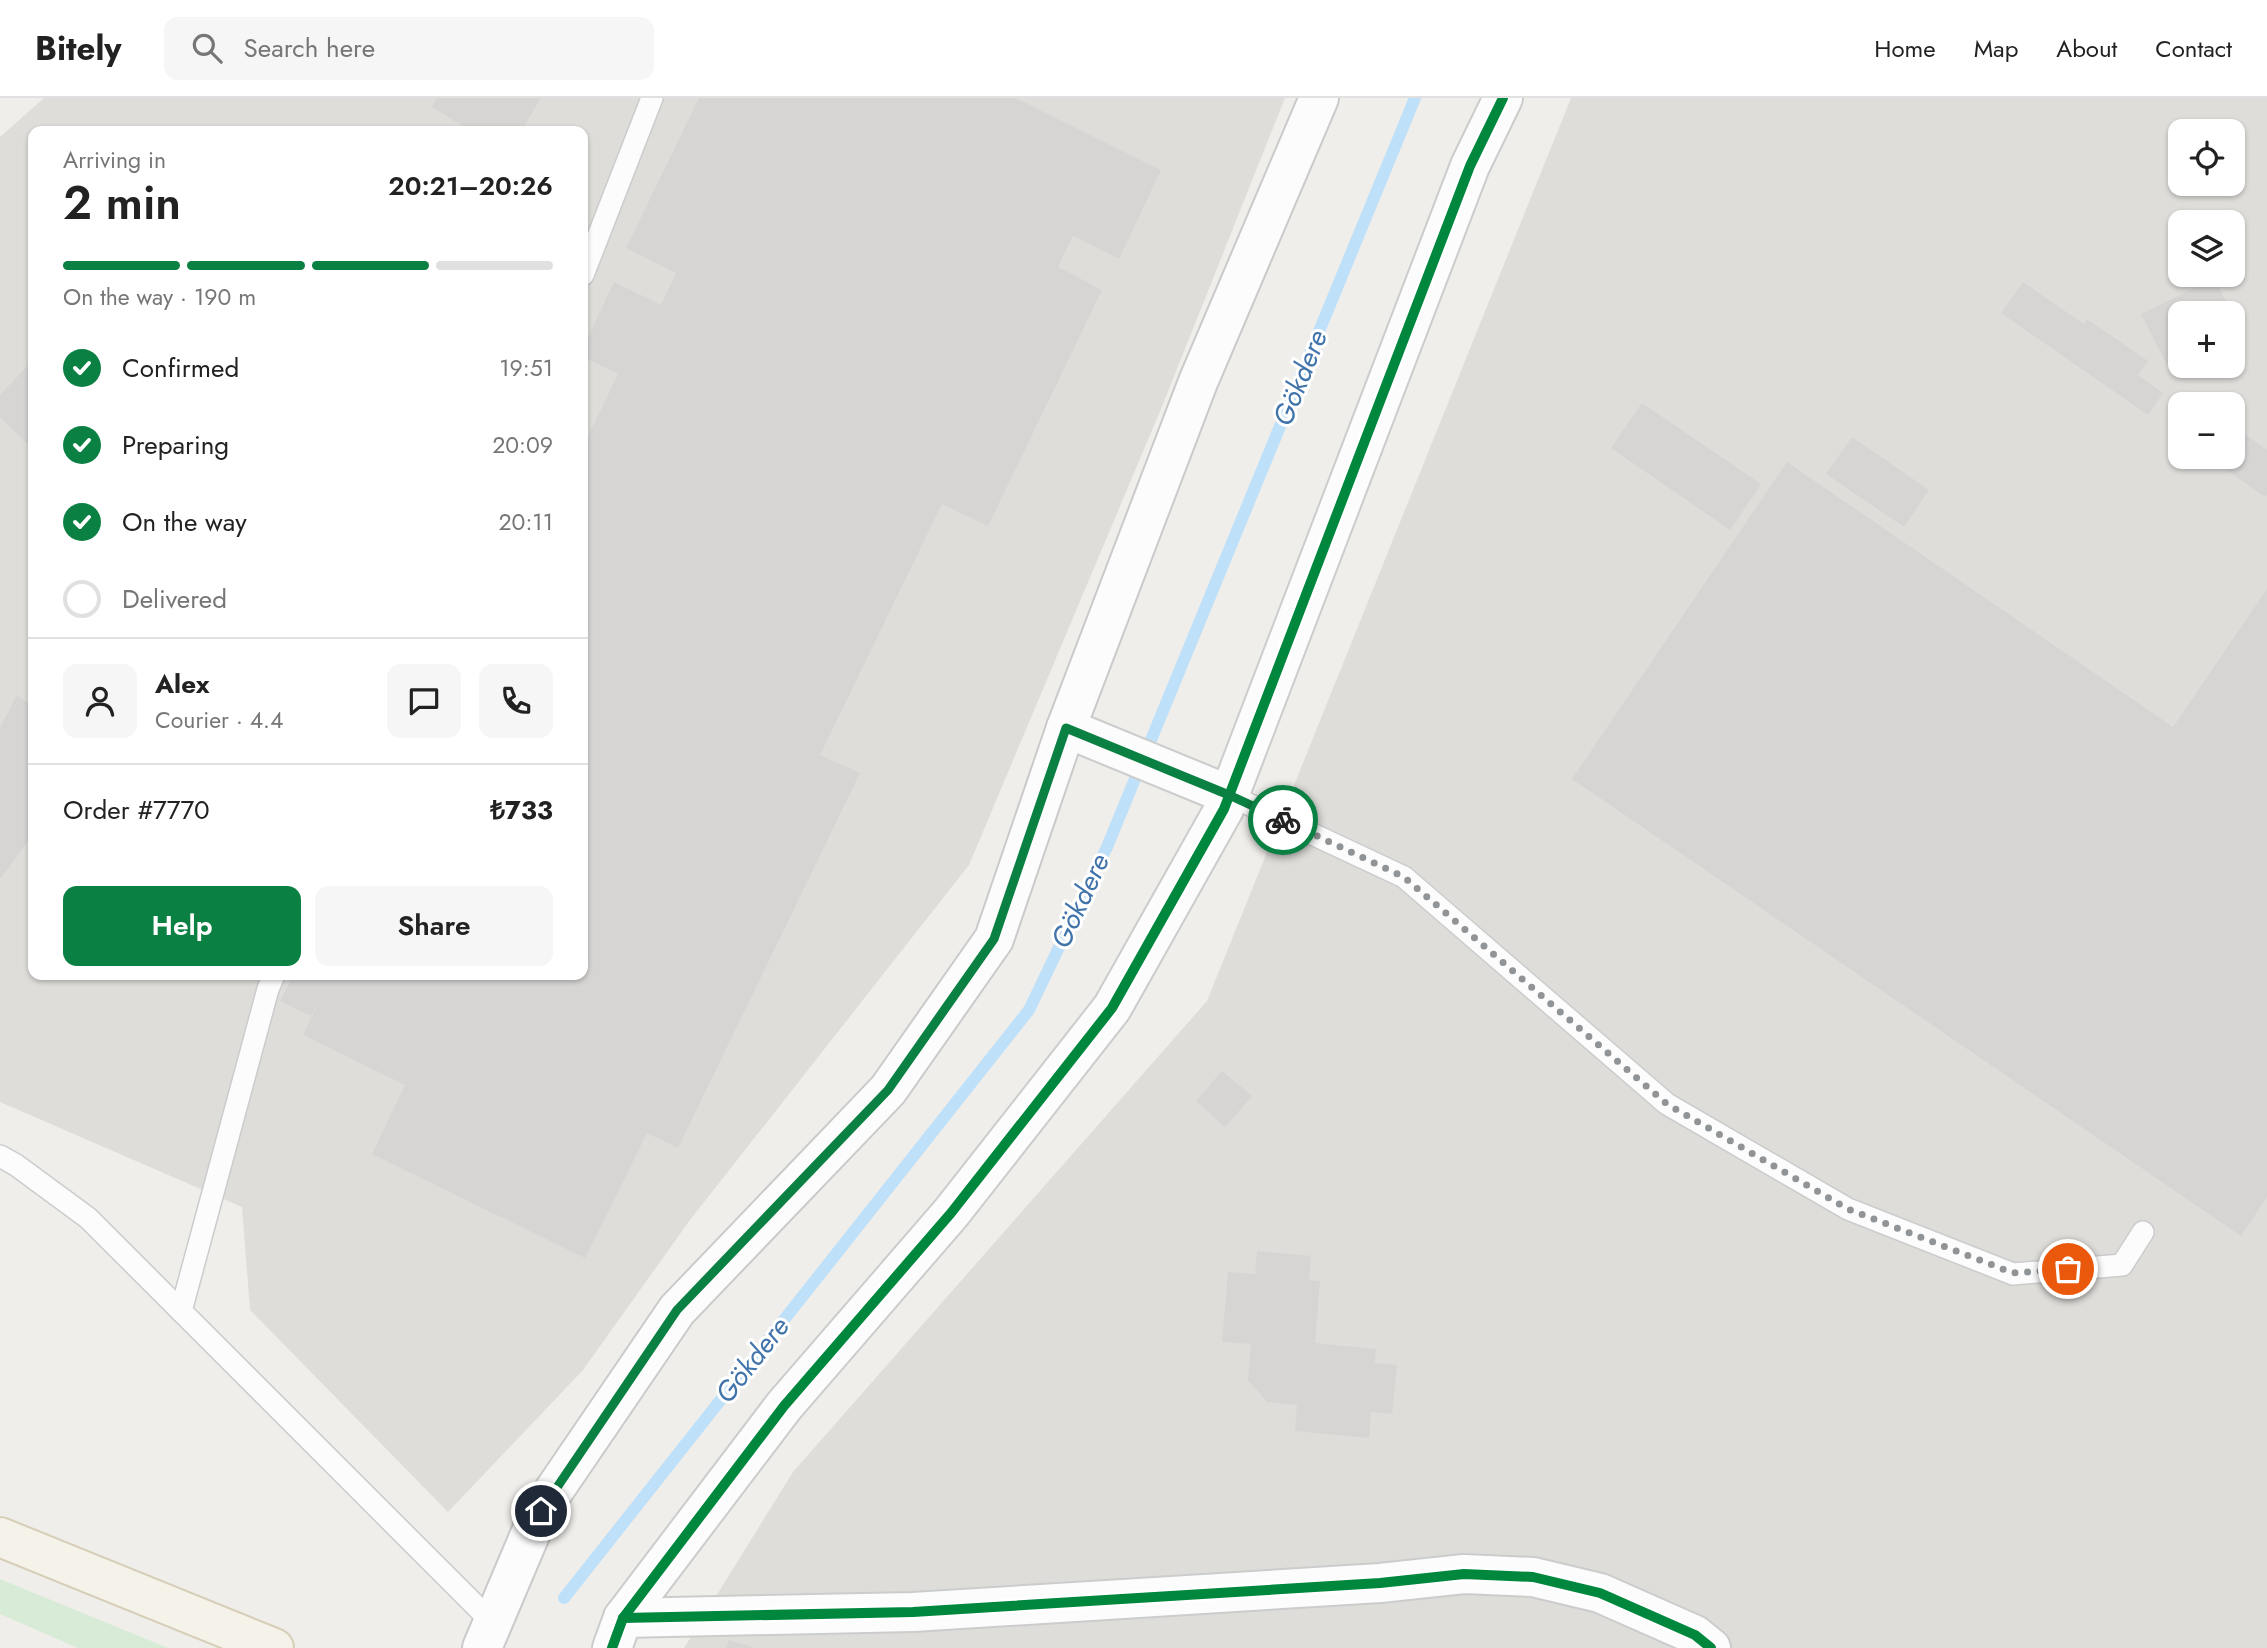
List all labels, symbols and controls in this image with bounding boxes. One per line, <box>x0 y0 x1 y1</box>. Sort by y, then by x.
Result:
search box <box>164 17 654 80</box>
text: Bitely <box>35 25 122 72</box>
icon: search <box>188 29 226 67</box>
text: Search here <box>244 29 375 67</box>
text: Home <box>1874 31 1936 66</box>
text: Map <box>1974 31 2018 66</box>
text: About <box>2056 31 2117 66</box>
text: Contact <box>2155 31 2232 66</box>
map controls <box>2168 119 2245 469</box>
button: locate <box>2168 119 2245 196</box>
text: Arriving in <box>63 143 166 177</box>
text: 20:21–20:26 <box>388 167 553 205</box>
text: 2 min <box>63 170 181 236</box>
button: layers <box>2168 210 2245 287</box>
text: On the way · 190 m <box>63 280 256 314</box>
button: + <box>2168 301 2245 378</box>
water label: Gökdere <box>1262 324 1338 432</box>
icon: check <box>63 349 101 387</box>
text: Confirmed <box>122 349 239 387</box>
text: 19:51 <box>499 351 553 385</box>
button: − <box>2168 392 2245 469</box>
icon: check <box>63 426 101 464</box>
text: Preparing <box>122 426 229 464</box>
text: 20:09 <box>492 428 553 462</box>
icon: check <box>63 503 101 541</box>
text: On the way <box>122 503 247 541</box>
text: 20:11 <box>499 505 553 539</box>
text: Delivered <box>122 580 227 618</box>
button: person <box>63 664 137 738</box>
button: chat <box>387 664 461 738</box>
button: phone <box>479 664 553 738</box>
text: Alex <box>155 665 209 703</box>
text: Courier · 4.4 <box>155 703 283 737</box>
courier <box>1248 785 1318 855</box>
text: Order #7770 <box>63 791 210 829</box>
text: ₺733 <box>490 791 553 829</box>
icon: bike <box>1264 801 1302 839</box>
water label: Gökdere <box>1040 847 1120 955</box>
button: Help <box>63 886 301 966</box>
button: Share <box>315 886 553 966</box>
pin <box>2038 1239 2098 1299</box>
icon: bag <box>2049 1250 2087 1288</box>
water label: Gökdere <box>705 1308 799 1412</box>
pin <box>511 1481 571 1541</box>
icon: home <box>522 1492 560 1530</box>

